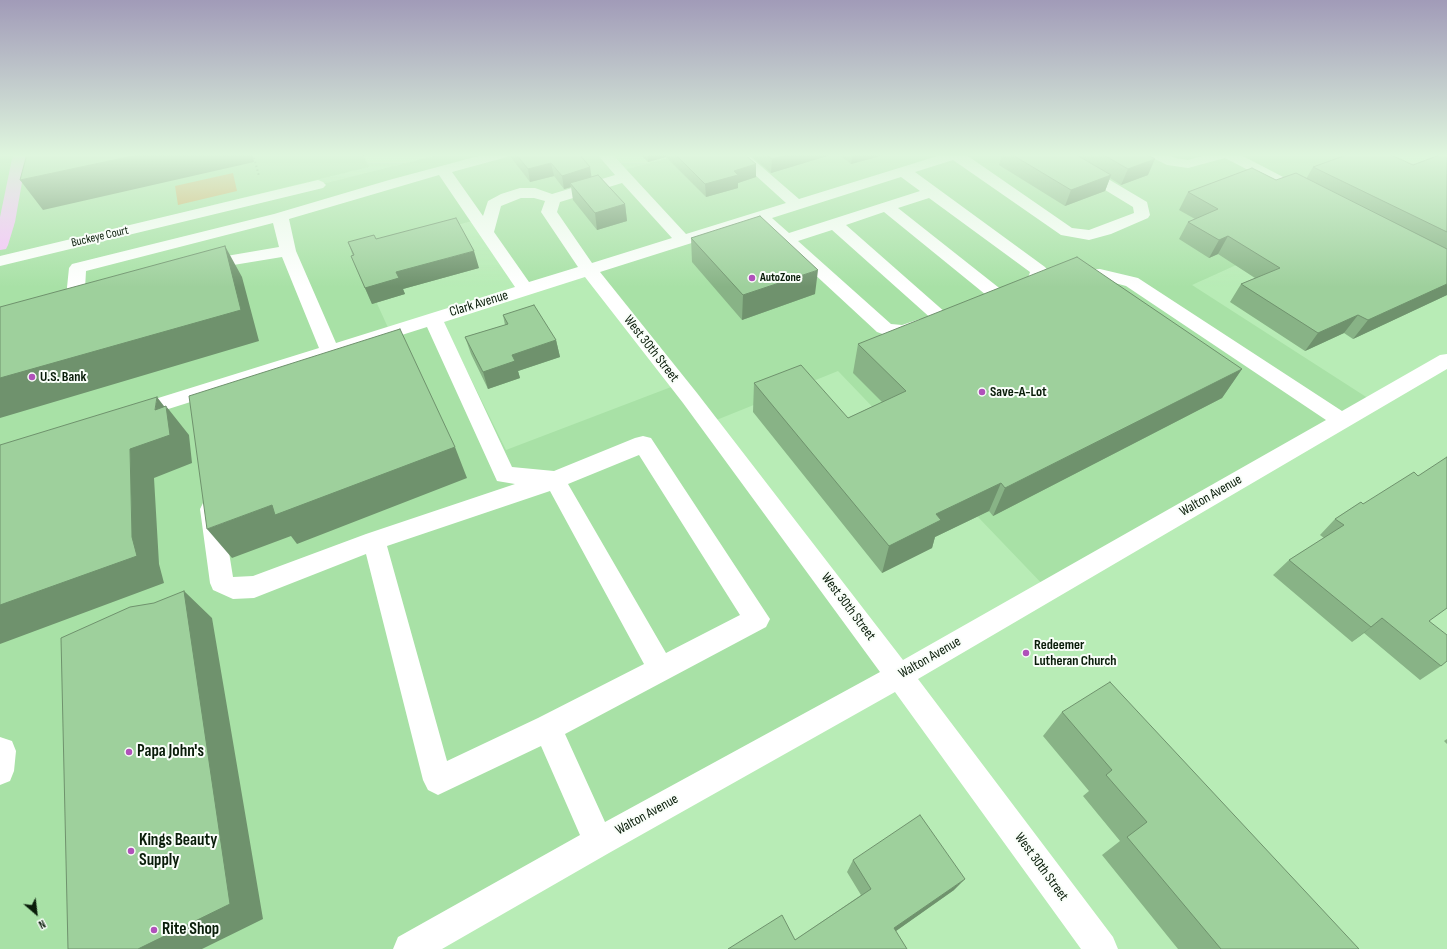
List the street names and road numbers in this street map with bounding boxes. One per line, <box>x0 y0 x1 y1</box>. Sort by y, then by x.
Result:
street label: Buckeye Court <box>70 223 130 251</box>
street label: Clark Avenue <box>448 287 510 321</box>
street label: West 30th Street <box>620 312 682 386</box>
street label: Walton Avenue <box>1177 471 1245 521</box>
street label: West 30th Street <box>817 570 879 644</box>
street label: Walton Avenue <box>896 633 964 683</box>
street label: Walton Avenue <box>613 791 681 839</box>
street label: West 30th Street <box>1011 830 1071 904</box>

